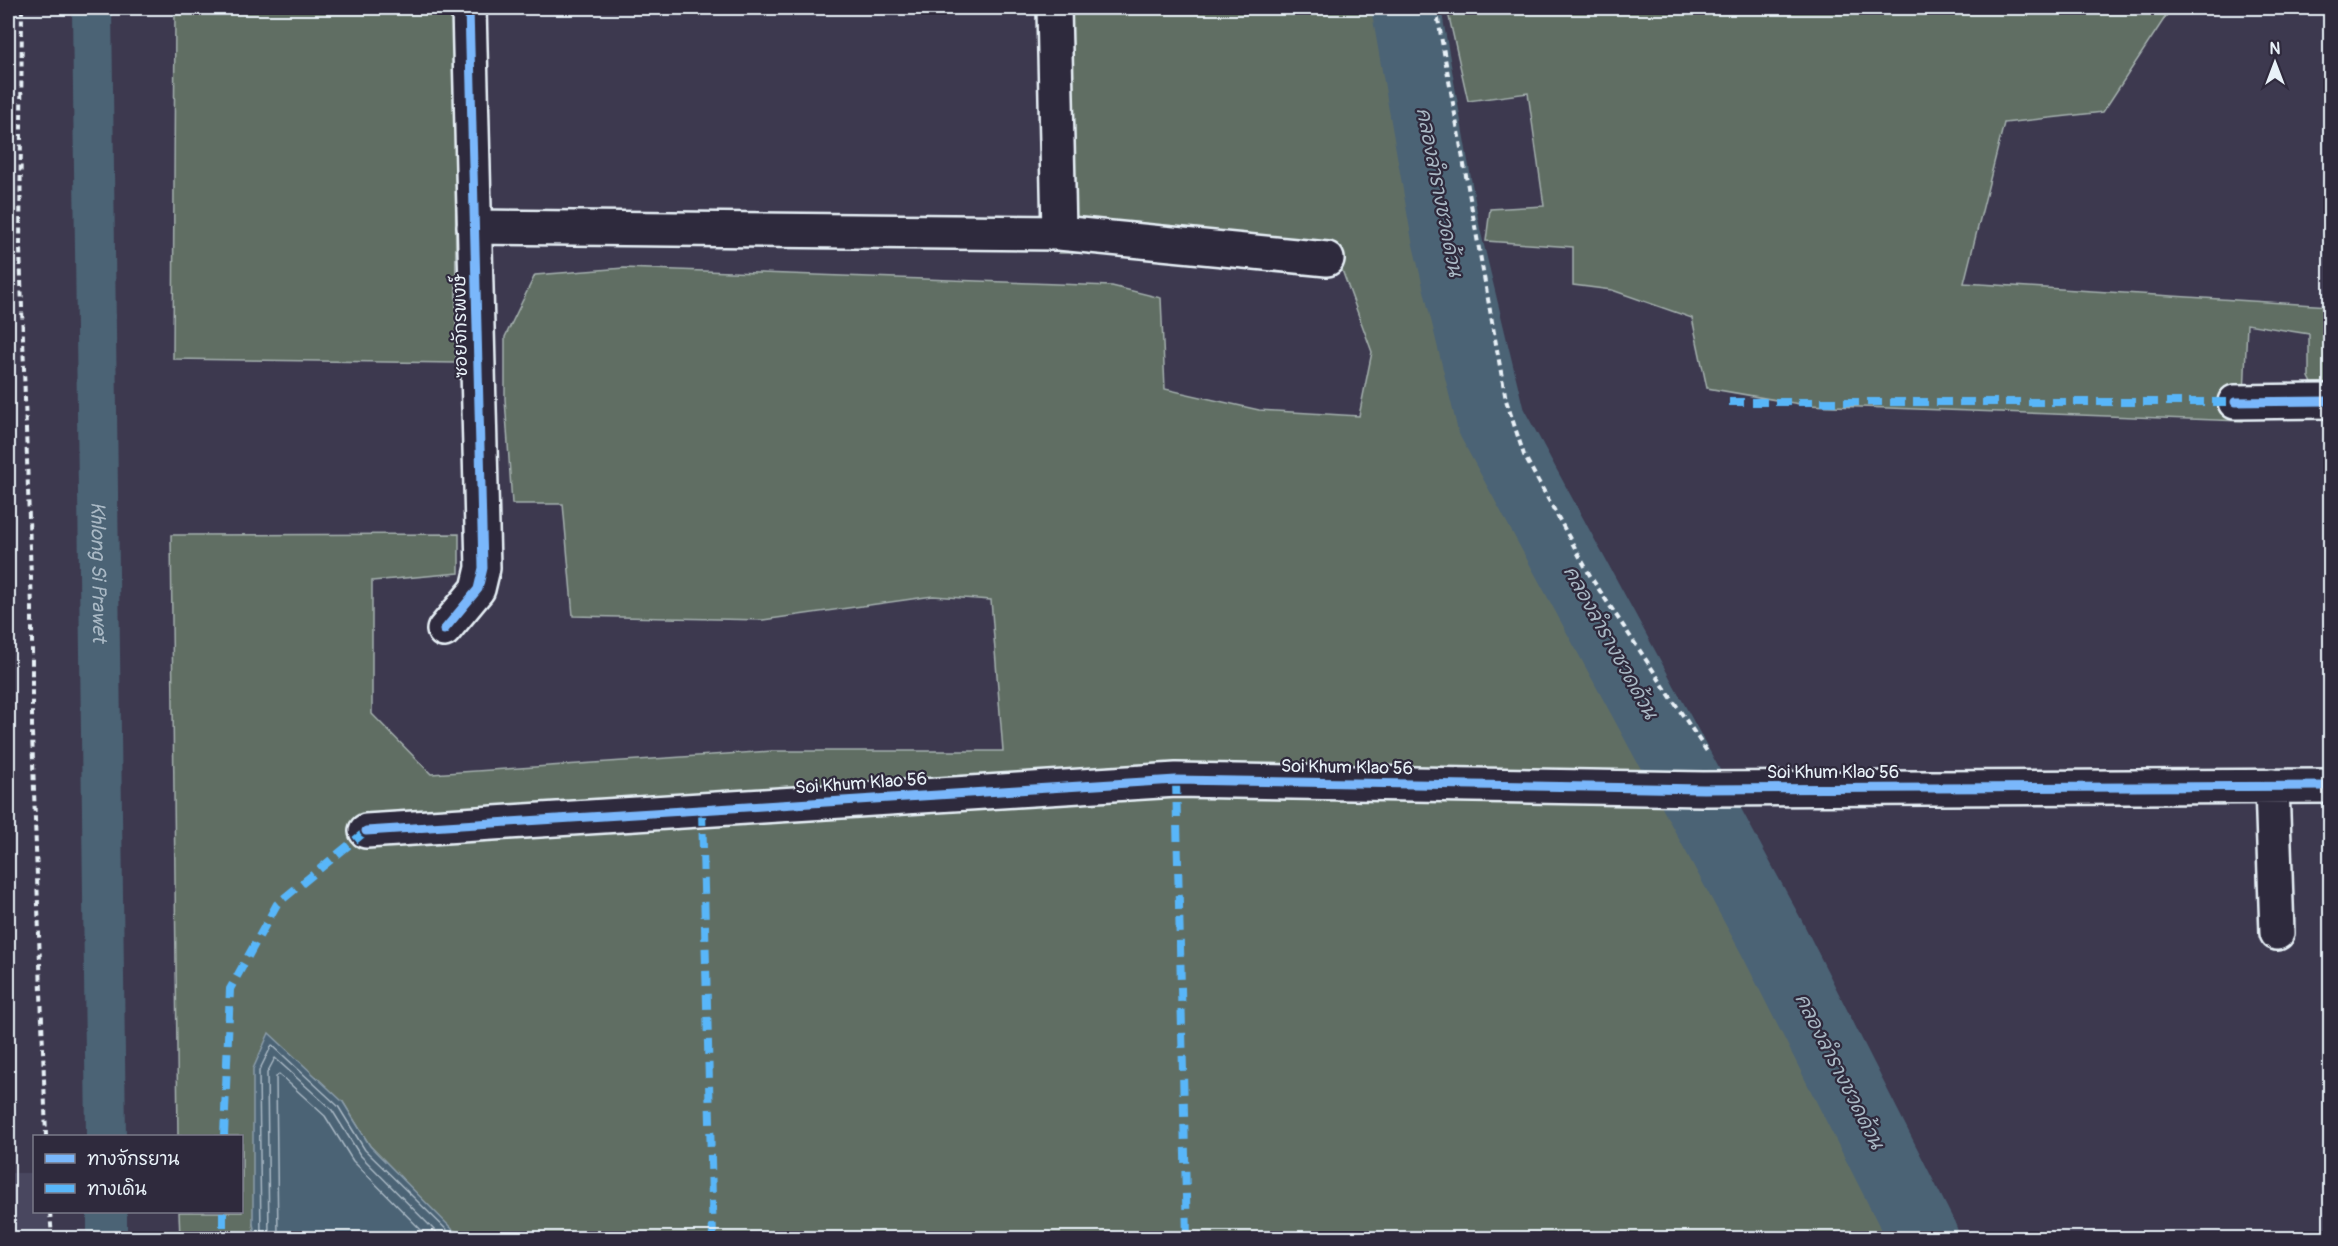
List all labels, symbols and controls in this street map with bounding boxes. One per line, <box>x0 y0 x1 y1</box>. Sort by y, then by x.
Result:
north arrow <box>2245 33 2305 93</box>
text: N <box>2270 39 2281 59</box>
water label: คลองลำรางชวดด้วน <box>1411 106 1468 280</box>
street label: ซอยจักรพงษ์ <box>446 273 473 378</box>
water label: Khlong Si Prawet <box>85 502 112 644</box>
water label: คลองลำรางชวดด้วน <box>1558 561 1664 725</box>
street label: Soi Khum Klao 56 <box>1281 755 1413 780</box>
street label: Soi Khum Klao 56 <box>1767 761 1899 784</box>
street label: Soi Khum Klao 56 <box>794 767 928 800</box>
water label: คลองลำรางชวดด้วน <box>1790 989 1890 1155</box>
legend <box>33 1135 243 1213</box>
text: ทางจักรยาน <box>87 1148 179 1171</box>
text: ทางเดิน <box>87 1178 147 1201</box>

